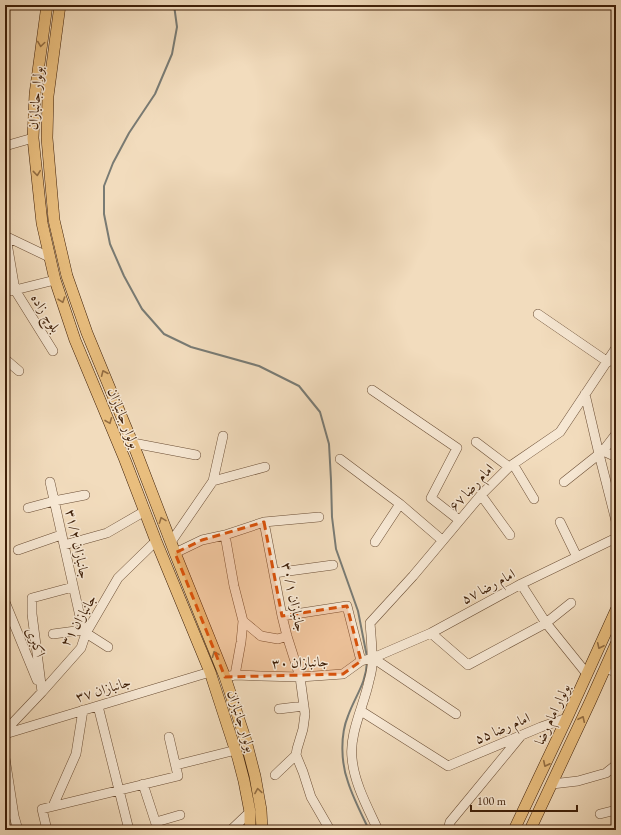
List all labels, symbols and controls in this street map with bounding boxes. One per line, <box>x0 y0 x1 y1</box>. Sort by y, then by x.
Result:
one-way arrow <box>37 41 46 47</box>
street label: بولوار جانبازان <box>23 65 47 131</box>
one-way arrow <box>32 170 41 176</box>
street label: بلوچ زاده <box>24 290 65 338</box>
one-way arrow <box>57 296 65 303</box>
one-way arrow <box>100 370 108 377</box>
street label: بولوار جانبازان <box>104 385 144 451</box>
one-way arrow <box>104 417 112 425</box>
street label: امام رضا ۶۷ <box>444 459 500 517</box>
street label: جانبازان ۳۱/۲ <box>62 508 94 580</box>
one-way arrow <box>159 517 167 524</box>
street label: جانبازان ۳۰/۱ <box>278 561 310 633</box>
street label: امام رضا ۵۷ <box>458 564 520 611</box>
street label: جانبازان ۳۱ <box>56 591 100 649</box>
street label: اکبری <box>22 624 50 660</box>
one-way arrow <box>597 641 605 649</box>
one-way arrow <box>212 650 220 657</box>
street label: جانبازان ۳۰ <box>271 652 329 672</box>
street label: جانبازان ۳۷ <box>73 672 133 706</box>
street label: بولوار امام رضا <box>530 680 578 749</box>
street label: بولوار جانبازان <box>224 688 261 754</box>
street label: امام رضا ۵۵ <box>472 708 534 751</box>
one-way arrow <box>577 715 585 723</box>
one-way arrow <box>543 759 551 767</box>
scale bar <box>471 787 577 813</box>
one-way arrow <box>254 788 263 794</box>
text: 100 m <box>477 793 507 809</box>

